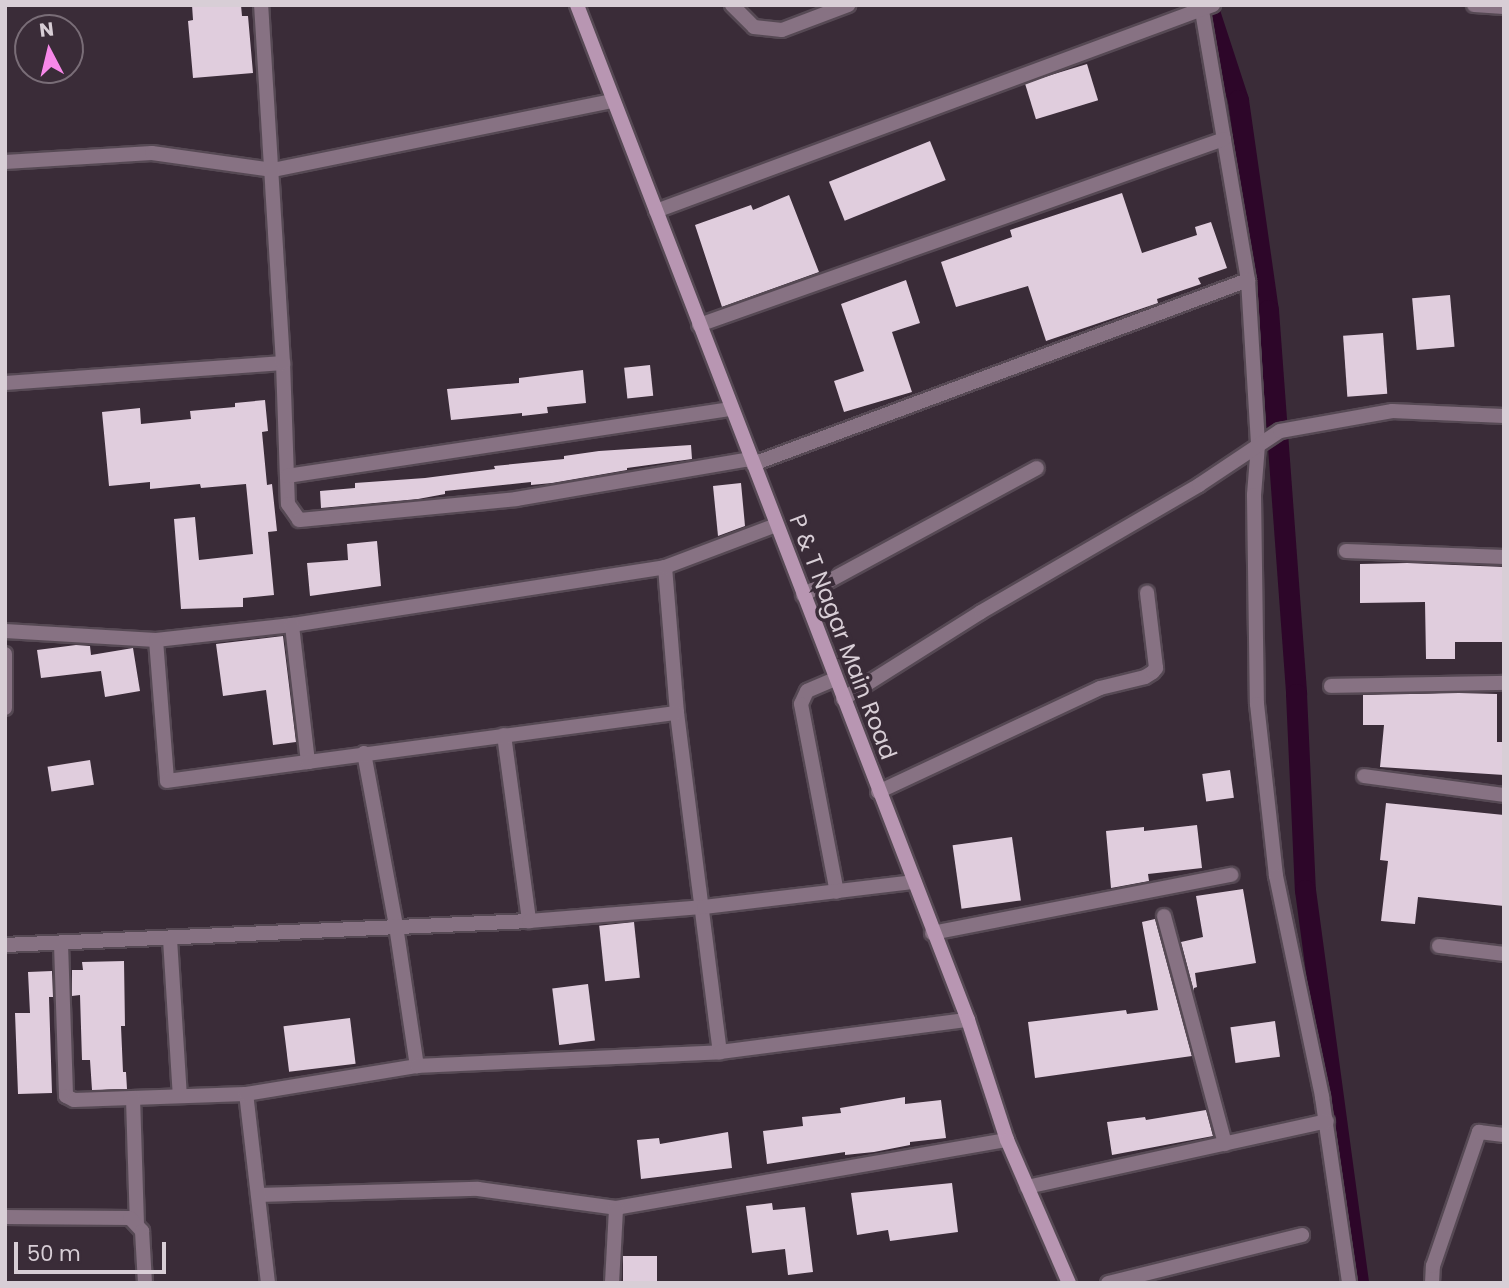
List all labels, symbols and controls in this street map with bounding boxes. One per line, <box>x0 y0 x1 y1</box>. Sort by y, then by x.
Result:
north arrow <box>14 14 84 84</box>
text: N <box>38 15 55 44</box>
street label: P & T Nagar Main Road <box>783 511 903 763</box>
scale bar <box>18 1228 170 1272</box>
text: 50 m <box>27 1239 81 1268</box>

